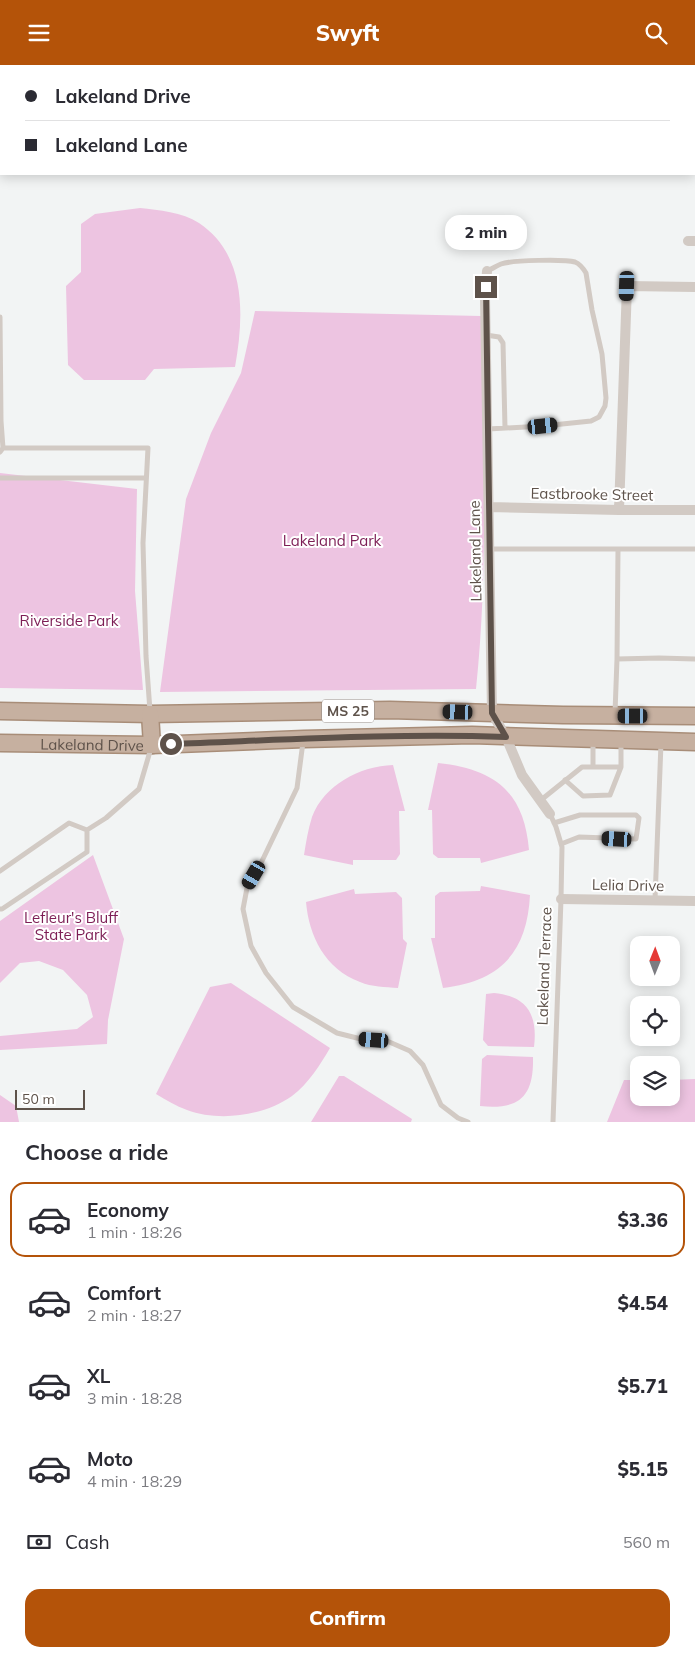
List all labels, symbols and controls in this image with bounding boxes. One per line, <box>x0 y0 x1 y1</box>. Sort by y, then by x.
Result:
icon: menu <box>25 19 53 47</box>
text: Swyft <box>316 19 379 47</box>
icon: search <box>642 19 670 47</box>
text: Lakeland Drive <box>55 84 191 108</box>
text: Lakeland Lane <box>55 133 188 157</box>
callout: 2 min <box>445 215 527 249</box>
text: 2 min <box>465 222 507 242</box>
car <box>618 271 635 301</box>
route end <box>475 276 497 298</box>
car <box>527 417 558 435</box>
street label: Eastbrooke Street <box>530 483 654 505</box>
street label: Lakeland Lane <box>465 500 485 602</box>
park label: Lakeland Park <box>283 531 382 550</box>
park label: Riverside Park <box>20 611 119 630</box>
road number: MS 25 <box>322 699 374 723</box>
car <box>442 704 473 720</box>
car <box>618 709 648 724</box>
route start <box>160 733 182 755</box>
street label: Lakeland Drive <box>40 734 144 754</box>
car <box>601 831 632 847</box>
car <box>240 858 267 892</box>
street label: Lelia Drive <box>592 875 664 895</box>
street label: Lakeland Terrace <box>532 906 556 1026</box>
park label: Lefleur's Bluff State Park <box>24 908 119 944</box>
north arrow <box>630 936 680 986</box>
map controls <box>630 936 680 1106</box>
button: locate <box>630 996 680 1046</box>
car <box>358 1031 389 1049</box>
button: layers <box>630 1056 680 1106</box>
scale bar <box>15 1087 85 1110</box>
text: 50 m <box>22 1090 55 1108</box>
text: Choose a ride <box>25 1138 168 1166</box>
icon: car <box>27 1197 72 1242</box>
text: Economy <box>87 1198 169 1222</box>
text: $3.36 <box>617 1208 668 1232</box>
text: 1 min · 18:26 <box>87 1222 182 1242</box>
icon: car <box>27 1280 72 1325</box>
text: Comfort <box>87 1281 161 1305</box>
text: $4.54 <box>617 1291 668 1315</box>
text: 2 min · 18:27 <box>87 1305 182 1325</box>
icon: car <box>27 1363 72 1408</box>
text: XL <box>87 1364 110 1388</box>
text: $5.71 <box>617 1374 668 1398</box>
text: 3 min · 18:28 <box>87 1388 182 1408</box>
icon: car <box>27 1446 72 1491</box>
text: Moto <box>87 1447 133 1471</box>
text: $5.15 <box>617 1457 668 1481</box>
text: 4 min · 18:29 <box>87 1471 182 1491</box>
icon: cash <box>25 1528 53 1556</box>
text: Cash <box>65 1530 110 1554</box>
text: 560 m <box>623 1532 670 1552</box>
button: Confirm <box>25 1589 670 1647</box>

